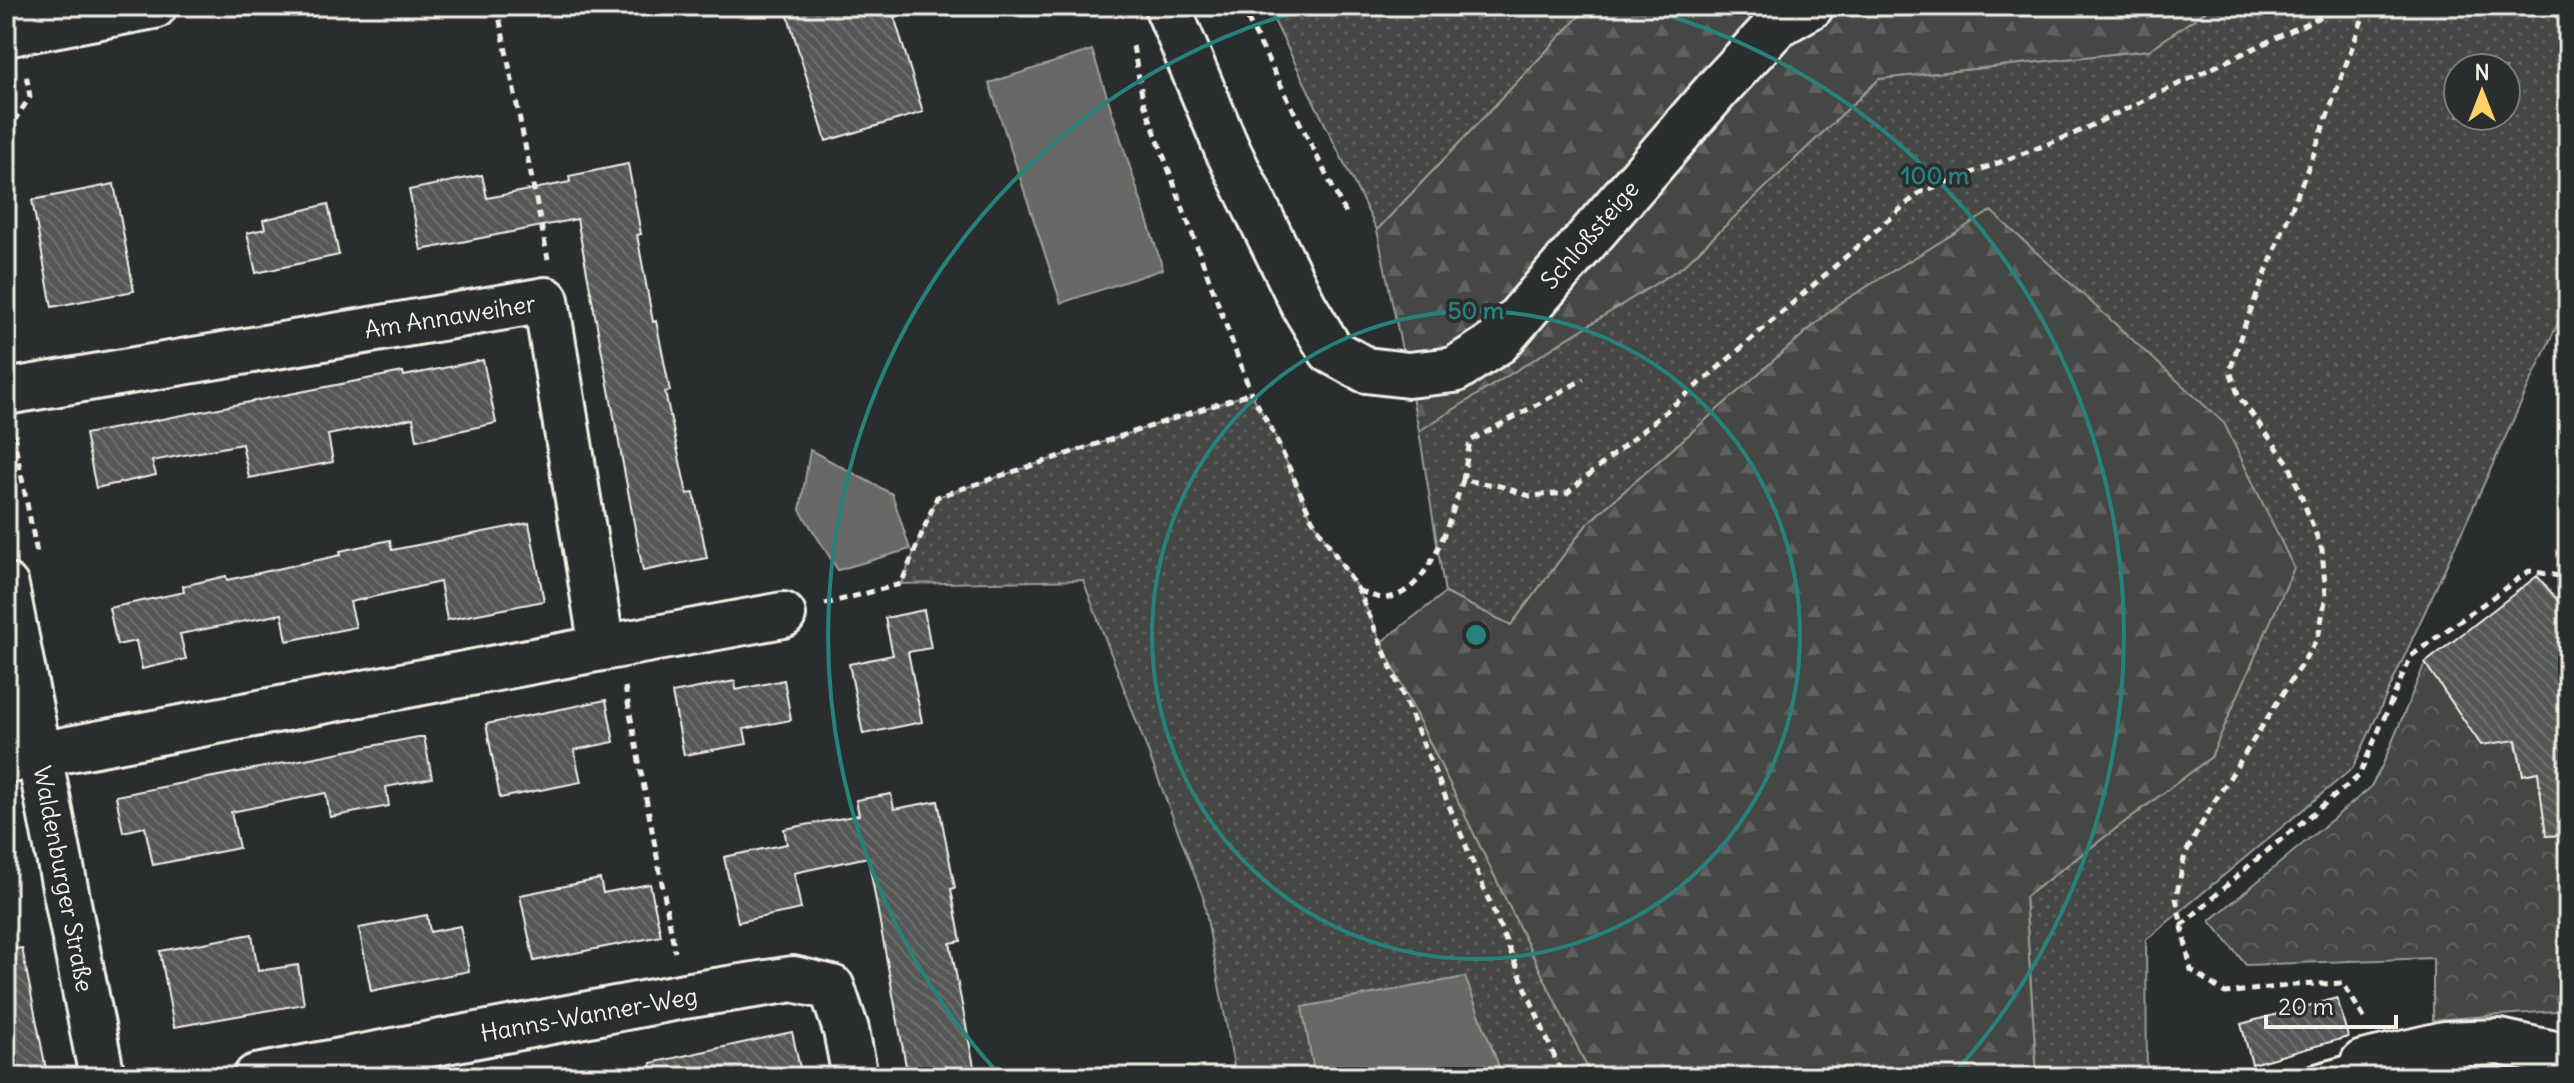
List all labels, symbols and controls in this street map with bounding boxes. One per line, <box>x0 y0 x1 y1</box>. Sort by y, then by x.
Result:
north arrow <box>2442 52 2522 132</box>
text: N <box>2474 58 2490 86</box>
text: 100 m <box>1901 160 1969 190</box>
street label: Schloßsteige <box>1534 174 1645 295</box>
street label: Am Annaweiher <box>362 288 538 344</box>
text: 50 m <box>1448 295 1504 325</box>
centre of rings <box>1462 621 1490 649</box>
street label: Waldenburger Straße <box>27 763 101 994</box>
scale bar <box>2266 979 2396 1029</box>
street label: Hanns-Wanner-Weg <box>478 980 700 1048</box>
text: 20 m <box>2278 991 2334 1021</box>

